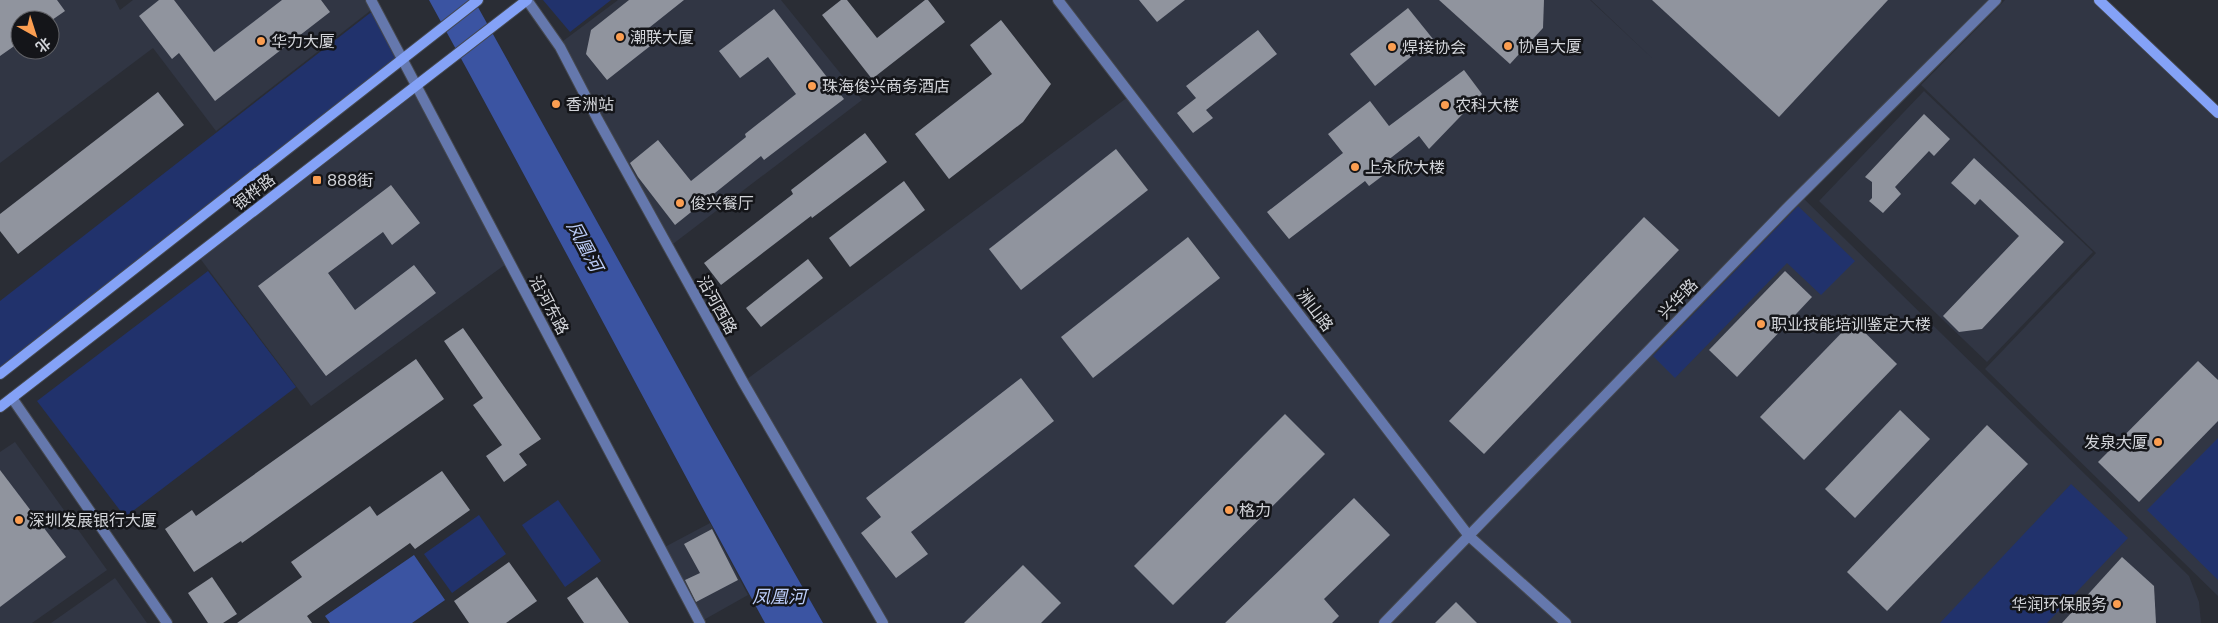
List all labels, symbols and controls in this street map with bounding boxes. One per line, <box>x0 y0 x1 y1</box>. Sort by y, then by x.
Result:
north arrow <box>10 10 60 60</box>
place label: 潮联大厦 <box>630 26 694 49</box>
place label: 华力大厦 <box>271 30 335 53</box>
marker: 潮联大厦 <box>614 31 626 43</box>
text: 北 <box>31 33 55 57</box>
marker: 华力大厦 <box>255 35 267 47</box>
place label: 协昌大厦 <box>1518 35 1582 58</box>
place label: 焊接协会 <box>1402 36 1466 59</box>
marker: 协昌大厦 <box>1502 40 1514 52</box>
marker: 焊接协会 <box>1386 41 1398 53</box>
place label: 珠海俊兴商务酒店 <box>822 75 950 98</box>
marker: 珠海俊兴商务酒店 <box>806 80 818 92</box>
place label: 香洲站 <box>566 93 614 116</box>
place label: 农科大楼 <box>1455 94 1519 117</box>
marker: 香洲站 <box>550 98 562 110</box>
marker: 农科大楼 <box>1439 99 1451 111</box>
place label: 上永欣大楼 <box>1365 156 1445 179</box>
marker: 上永欣大楼 <box>1349 161 1361 173</box>
street label: 银桦路 <box>228 168 280 216</box>
place label: 888街 <box>327 169 373 192</box>
marker: 888街 <box>311 174 323 186</box>
place label: 俊兴餐厅 <box>690 192 754 215</box>
marker: 俊兴餐厅 <box>674 197 686 209</box>
water label: 凤凰河 <box>561 216 610 278</box>
street label: 沿河东路 <box>524 271 574 339</box>
street label: 沿河西路 <box>691 271 743 339</box>
street label: 兴华路 <box>1653 274 1703 324</box>
street label: 洲山路 <box>1291 284 1339 336</box>
place label: 职业技能培训鉴定大楼 <box>1771 313 1931 336</box>
marker: 职业技能培训鉴定大楼 <box>1755 318 1767 330</box>
place label: 发泉大厦 <box>2084 431 2148 454</box>
marker: 发泉大厦 <box>2152 436 2164 448</box>
place label: 格力 <box>1239 499 1271 522</box>
marker: 格力 <box>1223 504 1235 516</box>
place label: 深圳发展银行大厦 <box>29 509 157 532</box>
marker: 深圳发展银行大厦 <box>13 514 25 526</box>
water label: 凤凰河 <box>752 584 809 609</box>
place label: 华润环保服务 <box>2011 593 2107 616</box>
marker: 华润环保服务 <box>2111 598 2123 610</box>

